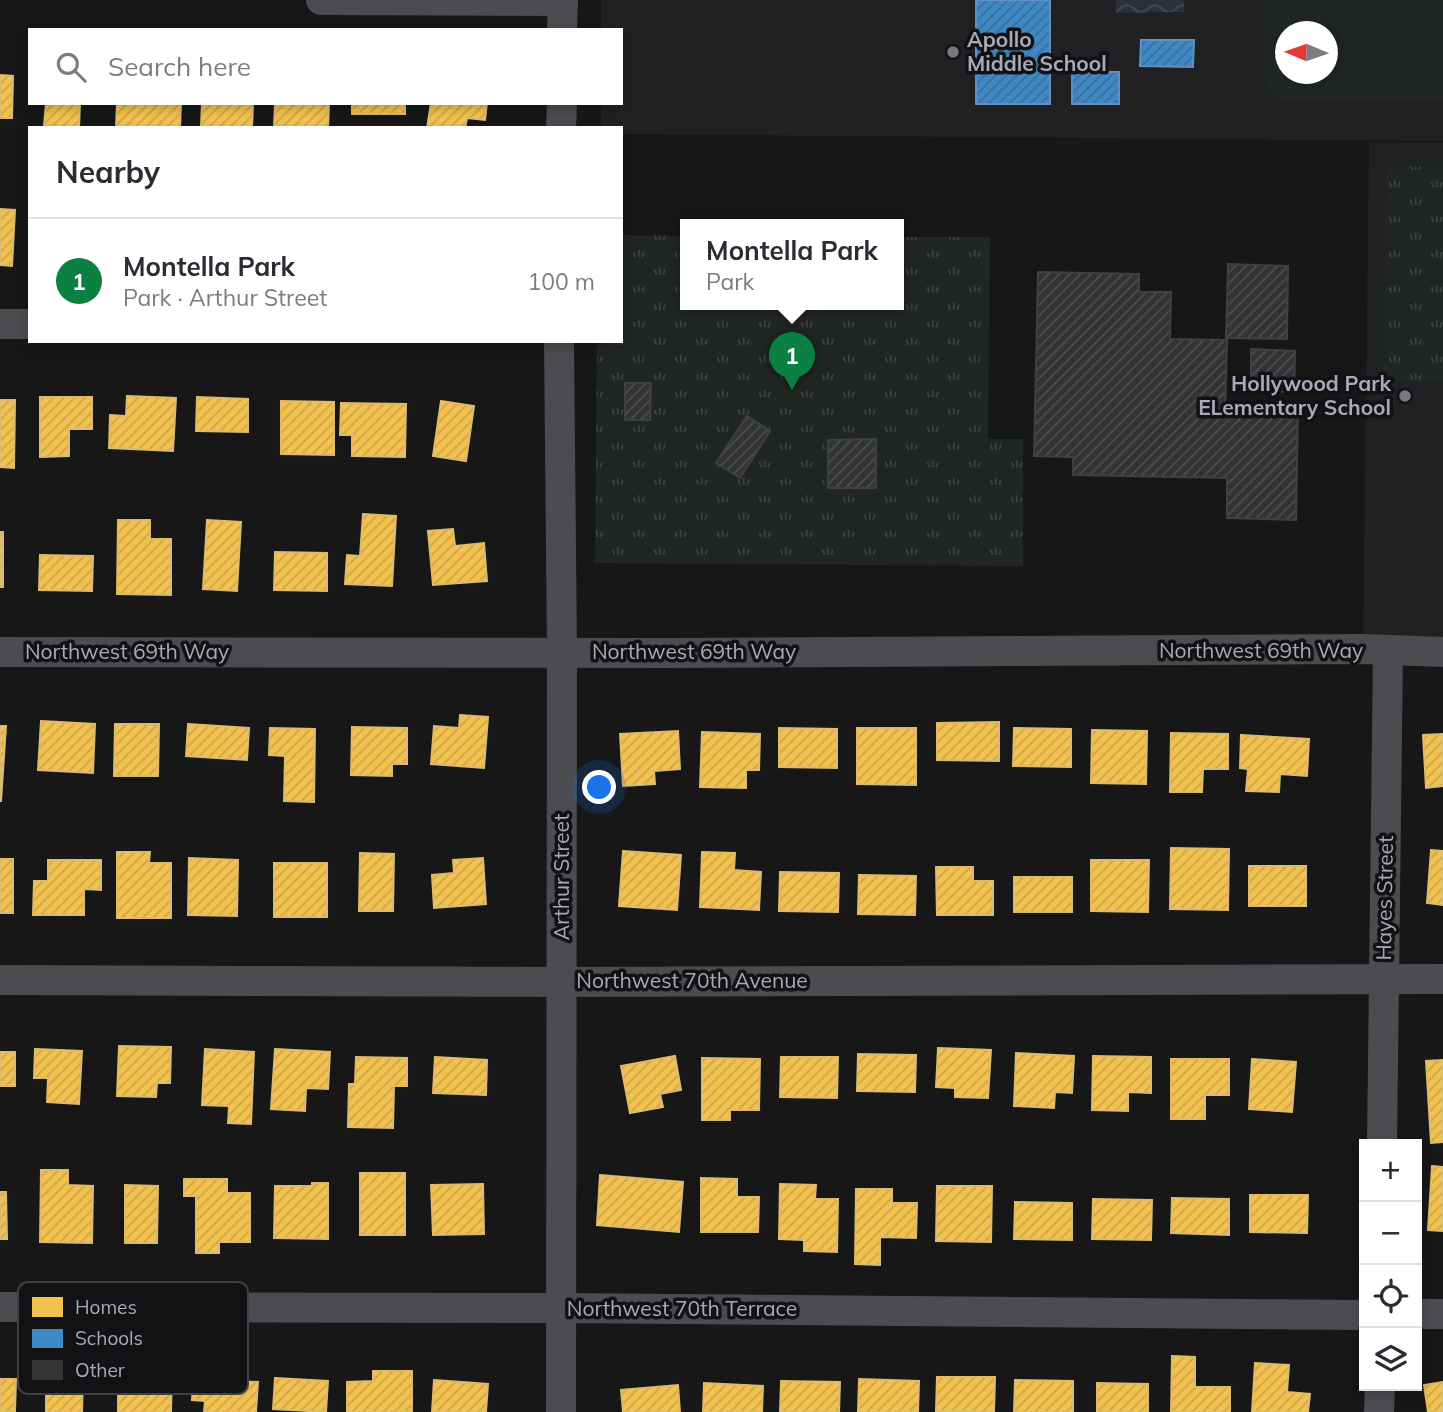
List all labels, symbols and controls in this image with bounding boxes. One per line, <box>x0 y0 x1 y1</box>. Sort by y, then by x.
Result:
north arrow <box>1275 21 1338 84</box>
place label: Apollo Middle School <box>967 26 1107 76</box>
search box <box>28 28 623 105</box>
marker: Apollo Middle School <box>945 44 961 60</box>
icon: search <box>52 48 90 86</box>
text: Search here <box>108 50 251 83</box>
text: Nearby <box>56 153 160 191</box>
popup <box>680 219 904 310</box>
text: Montella Park <box>706 234 878 267</box>
text: Montella Park <box>123 250 295 283</box>
text: 1 <box>72 267 86 296</box>
text: 100 m <box>527 267 595 296</box>
text: Park <box>706 267 754 296</box>
text: Park · Arthur Street <box>123 283 327 312</box>
pin: 1 <box>769 332 815 390</box>
place label: Hollywood Park ELementary School <box>1198 370 1391 420</box>
marker: Hollywood Park ELementary School <box>1397 388 1413 404</box>
street label: Northwest 69th Way <box>1159 637 1363 663</box>
street label: Northwest 69th Way <box>25 638 229 664</box>
street label: Northwest 69th Way <box>592 638 796 664</box>
your location <box>582 770 616 804</box>
street label: Arthur Street <box>548 814 574 940</box>
street label: Hayes Street <box>1370 835 1398 961</box>
street label: Northwest 70th Avenue <box>576 967 808 993</box>
map controls <box>1359 1139 1422 1391</box>
button: + <box>1359 1139 1422 1202</box>
button: − <box>1359 1202 1422 1265</box>
button: locate <box>1359 1265 1422 1328</box>
legend <box>18 1282 248 1394</box>
text: Homes <box>75 1295 137 1319</box>
street label: Northwest 70th Terrace <box>567 1295 797 1321</box>
text: Schools <box>75 1326 143 1350</box>
button: layers <box>1359 1328 1422 1391</box>
text: Other <box>75 1358 125 1382</box>

